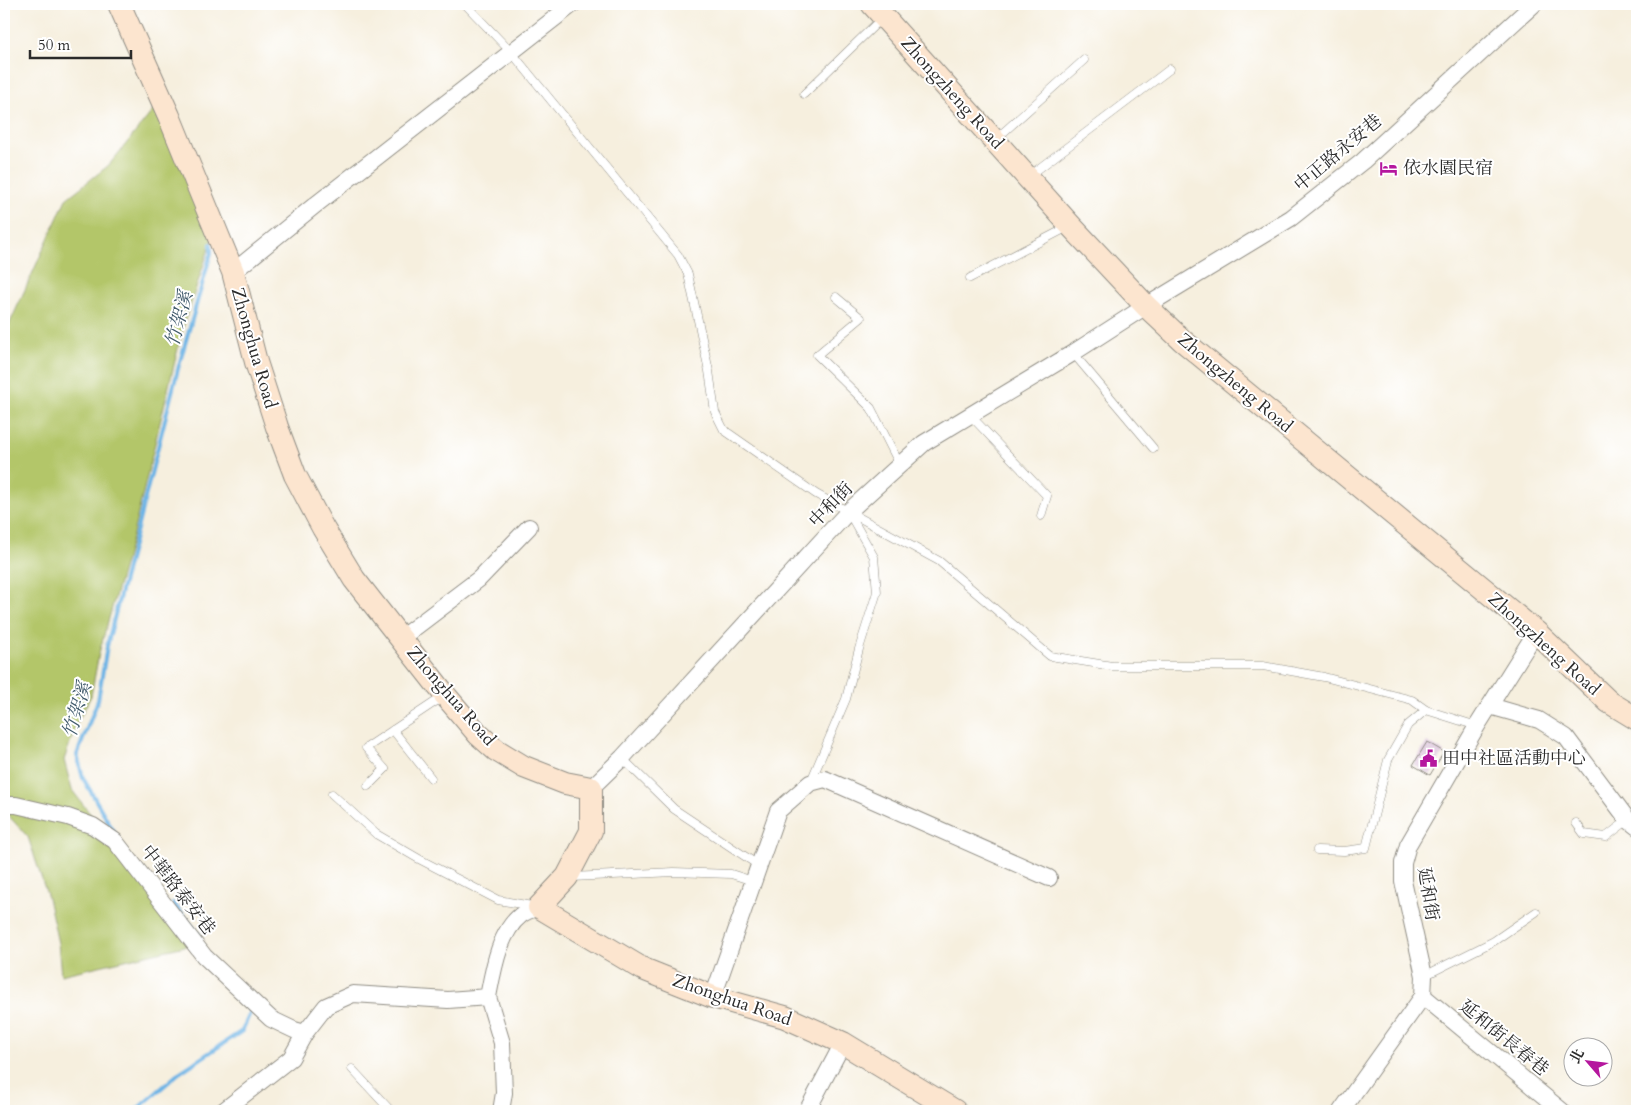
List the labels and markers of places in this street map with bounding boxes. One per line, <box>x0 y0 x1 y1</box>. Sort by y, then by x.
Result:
place label: 依水園民宿 <box>1403 156 1493 181</box>
hotel icon: 依水園民宿 <box>1379 158 1399 178</box>
place label: 田中社區活動中心 <box>1442 746 1586 771</box>
public building icon: 田中社區活動中心 <box>1418 748 1438 768</box>

